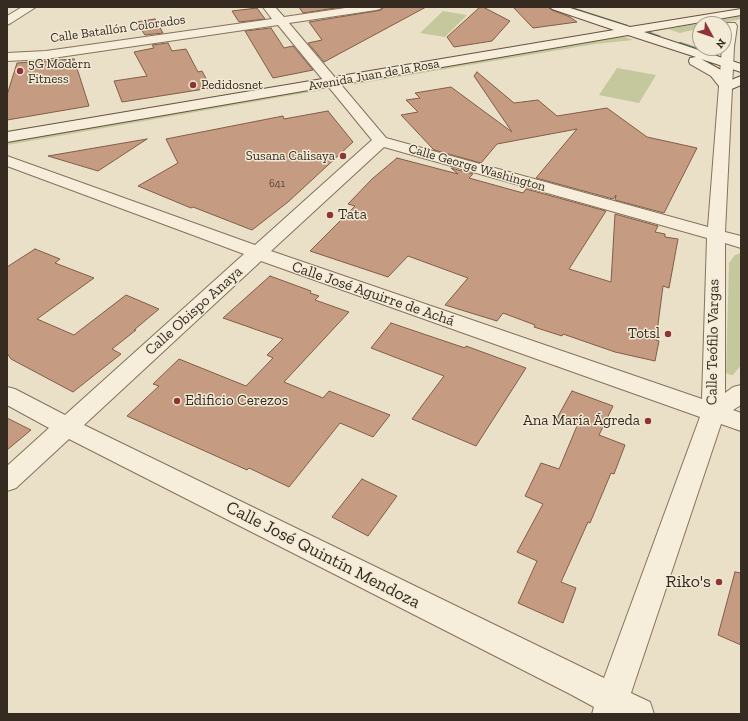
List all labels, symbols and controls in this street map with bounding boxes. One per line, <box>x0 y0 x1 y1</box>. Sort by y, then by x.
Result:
street label: Calle Batallón Colorados <box>49 12 187 46</box>
north arrow <box>692 16 732 56</box>
text: N <box>713 36 728 51</box>
place label: 5G Modern Fitness <box>28 56 91 87</box>
street label: Avenida Juan de la Rosa <box>307 56 441 94</box>
marker: 5G Modern Fitness <box>15 66 25 76</box>
place label: Pedidosnet <box>201 77 263 93</box>
marker: Pedidosnet <box>188 80 198 90</box>
street label: Calle George Washington <box>407 141 547 195</box>
place label: Susana Calisaya <box>246 148 335 164</box>
marker: Susana Calisaya <box>338 151 348 161</box>
house number: 641 <box>269 177 285 191</box>
place label: Tata <box>338 206 367 224</box>
marker: Tata <box>325 210 335 220</box>
street label: Calle José Aguirre de Achá <box>289 258 457 330</box>
street label: Calle Obispo Anaya <box>142 263 246 359</box>
street label: Calle Teófilo Vargas <box>703 279 723 405</box>
place label: Totsl <box>628 325 660 343</box>
marker: Totsl <box>663 329 673 339</box>
place label: Edificio Cerezos <box>185 392 288 410</box>
marker: Edificio Cerezos <box>172 396 182 406</box>
place label: Ana María Ágreda <box>523 412 640 430</box>
marker: Ana María Ágreda <box>643 416 653 426</box>
street label: Calle José Quintín Mendoza <box>222 497 424 613</box>
place label: Riko's <box>665 571 711 593</box>
marker: Riko's <box>714 577 724 587</box>

